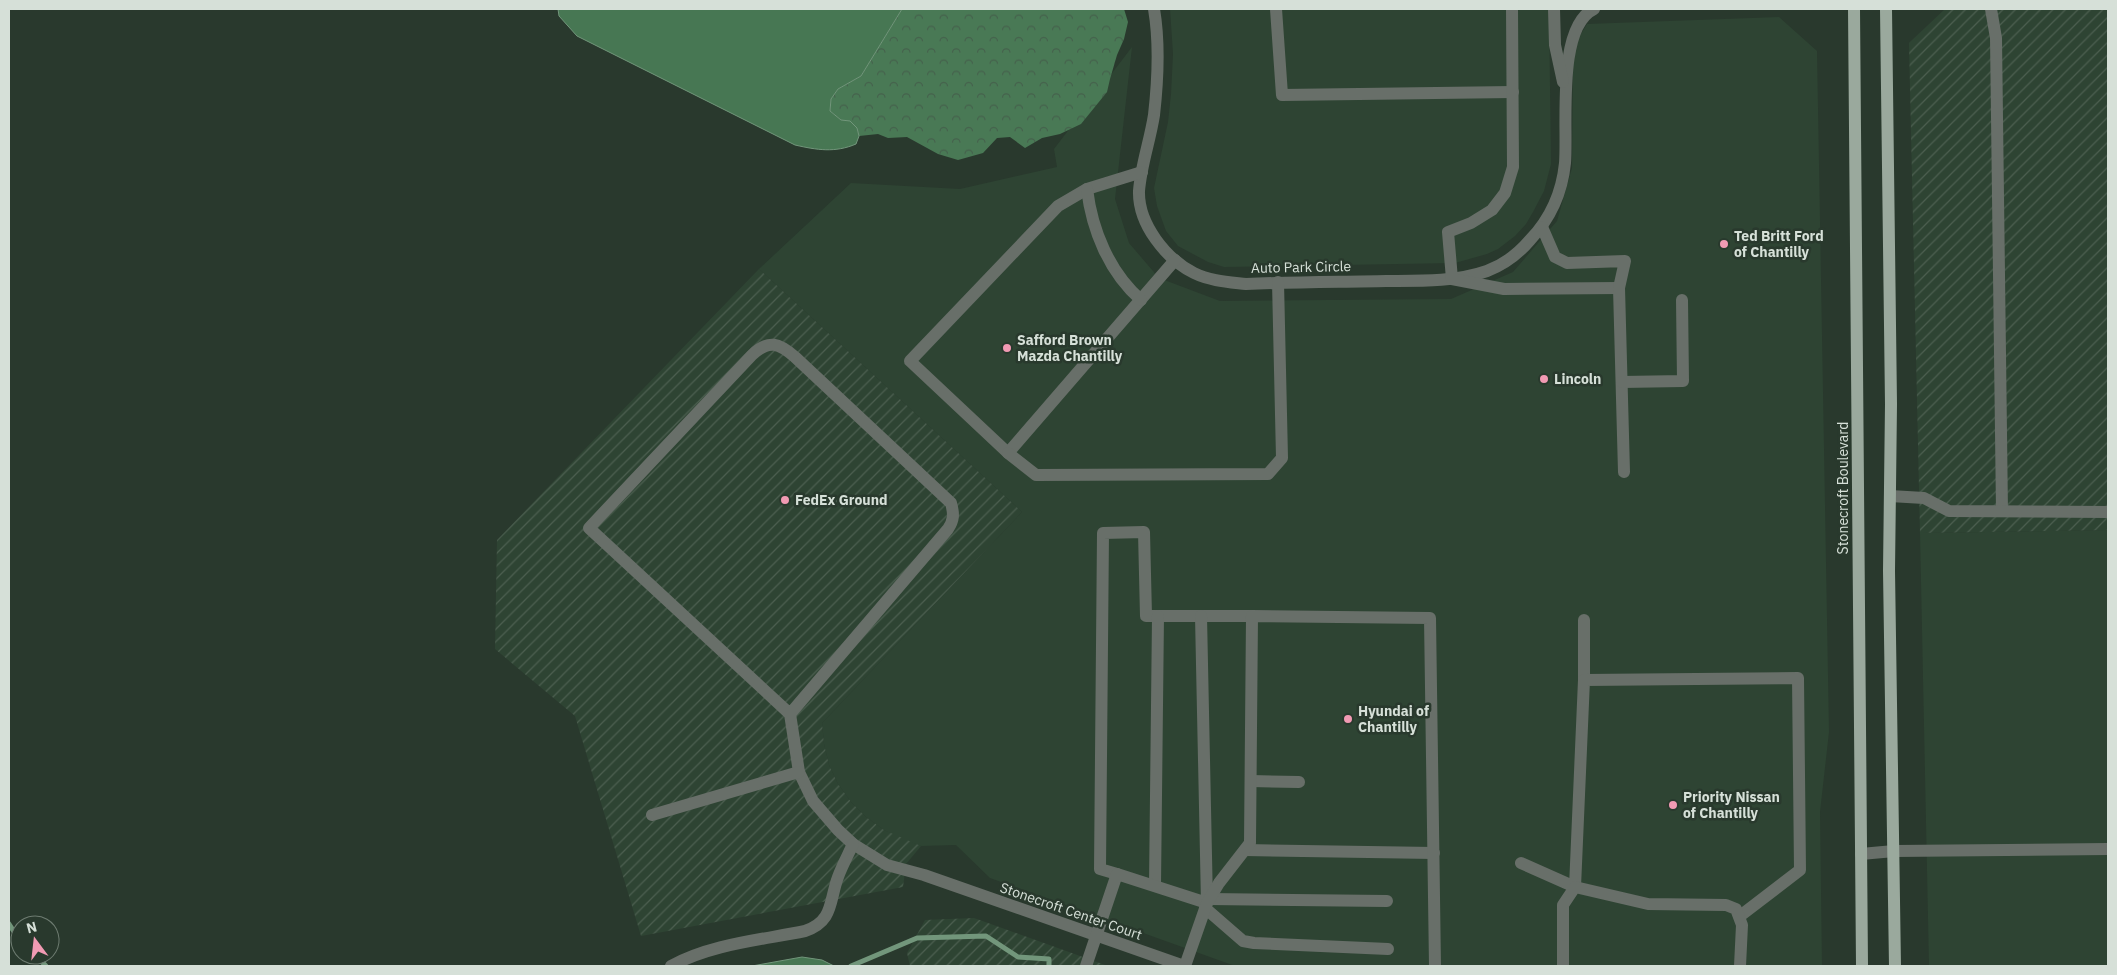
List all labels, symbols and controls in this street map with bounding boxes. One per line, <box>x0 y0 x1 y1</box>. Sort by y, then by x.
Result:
place label: Ted Britt Ford of Chantilly <box>1734 227 1824 261</box>
marker: Ted Britt Ford of Chantilly <box>1718 238 1730 250</box>
street label: Auto Park Circle <box>1251 257 1352 277</box>
place label: Safford Brown Mazda Chantilly <box>1017 331 1123 365</box>
marker: Safford Brown Mazda Chantilly <box>1001 342 1013 354</box>
place label: Lincoln <box>1554 370 1601 388</box>
marker: Lincoln <box>1538 373 1550 385</box>
street label: Stonecroft Boulevard <box>1834 422 1852 554</box>
place label: FedEx Ground <box>795 491 888 509</box>
marker: FedEx Ground <box>779 494 791 506</box>
place label: Hyundai of Chantilly <box>1358 702 1429 736</box>
marker: Hyundai of Chantilly <box>1342 713 1354 725</box>
place label: Priority Nissan of Chantilly <box>1683 788 1780 822</box>
marker: Priority Nissan of Chantilly <box>1667 799 1679 811</box>
street label: Stonecroft Center Court <box>998 878 1144 944</box>
north arrow <box>10 915 60 965</box>
text: N <box>24 917 39 937</box>

